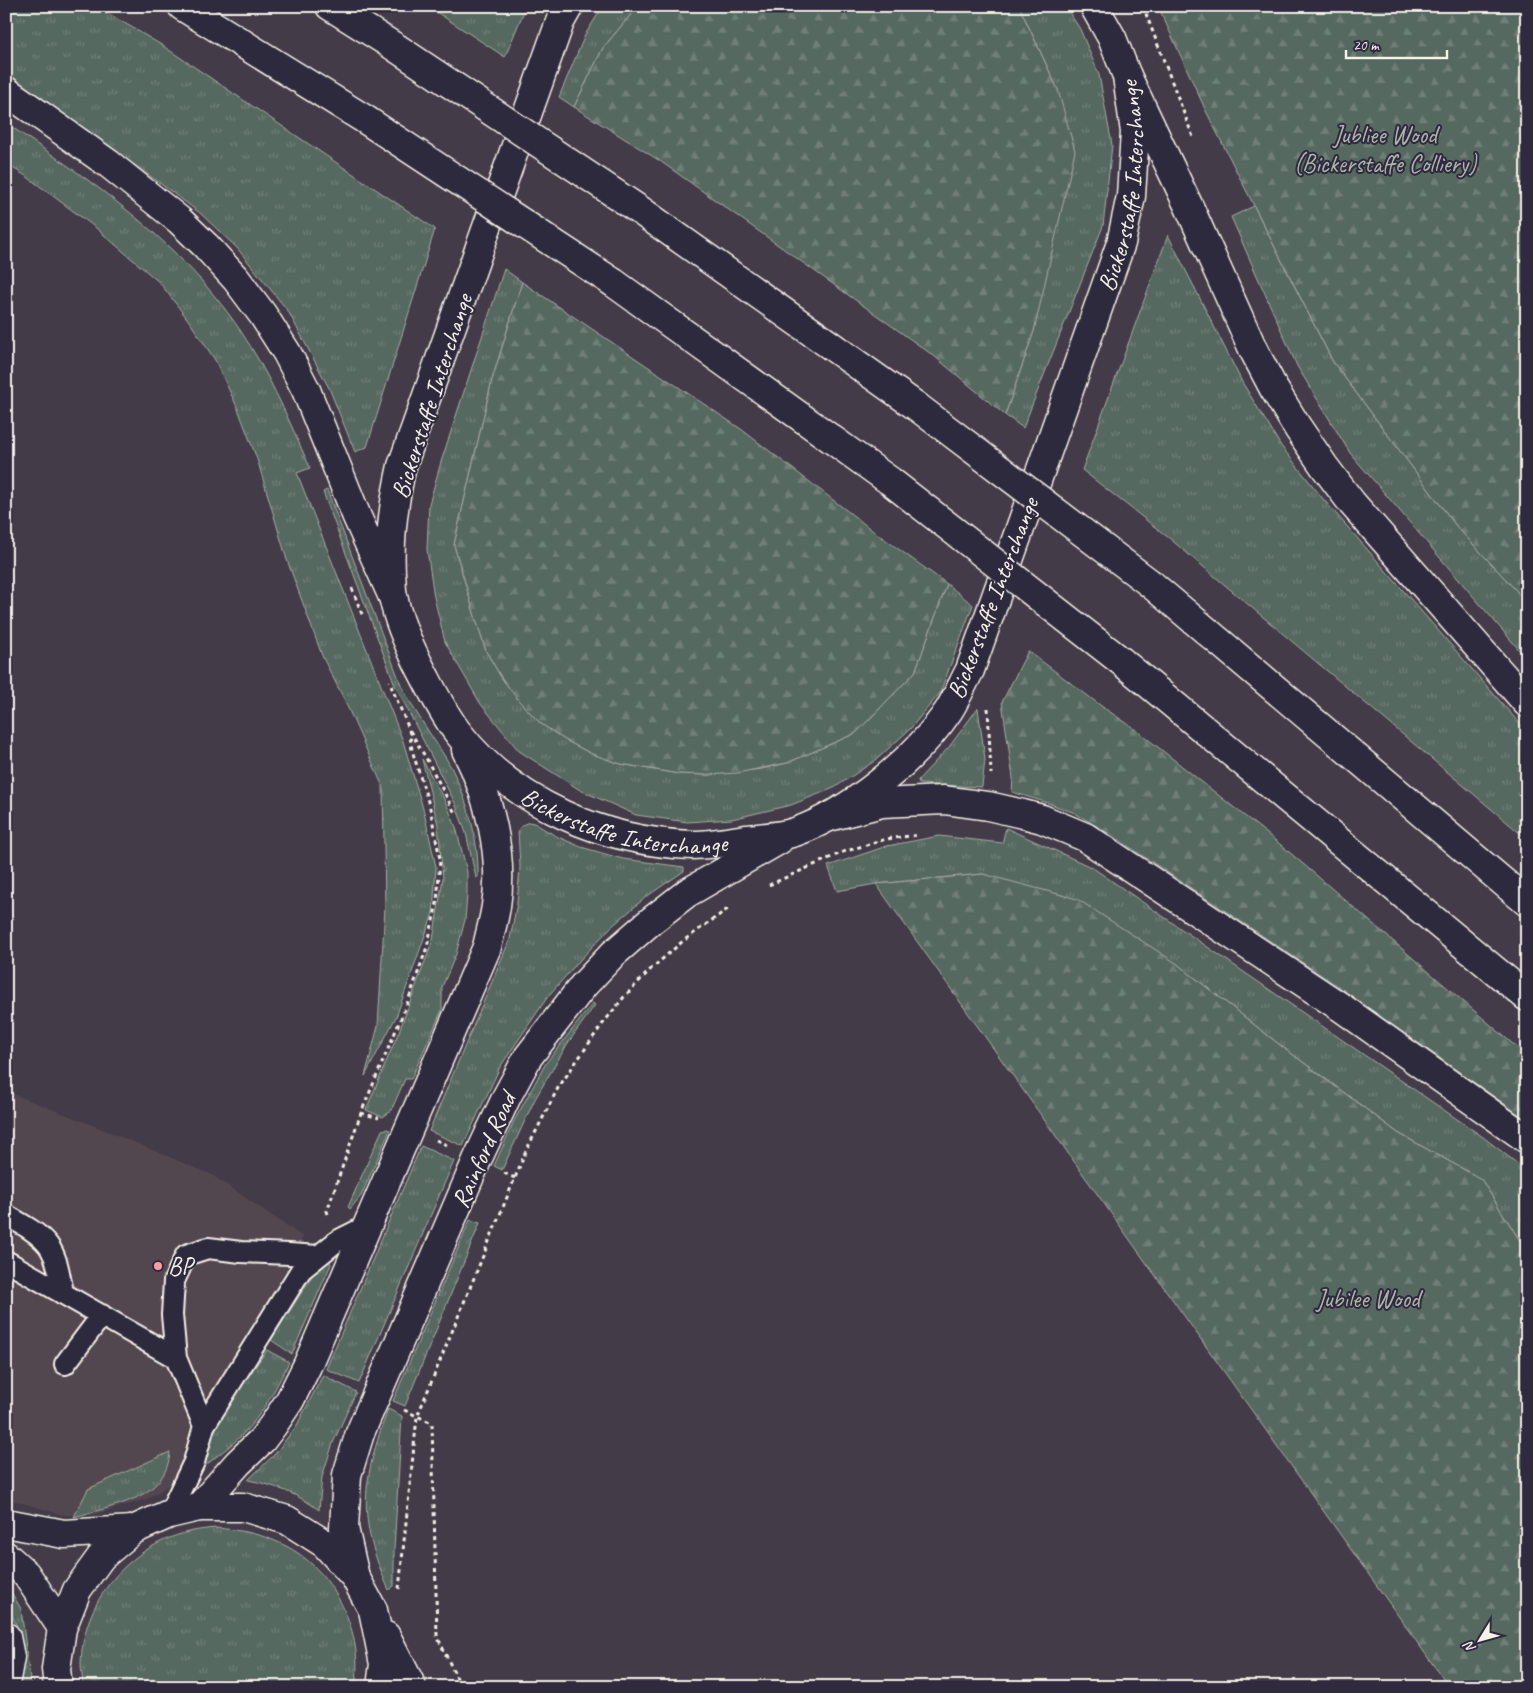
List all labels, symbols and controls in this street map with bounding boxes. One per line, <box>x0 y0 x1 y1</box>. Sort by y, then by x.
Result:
scale bar <box>1346 28 1447 60</box>
text: 20 m <box>1353 36 1380 55</box>
street label: Bickerstaffe Interchange <box>1090 77 1152 295</box>
park label: Jubliee Wood (Bickerstaffe Colliery) <box>1294 119 1478 180</box>
street label: Bickerstaffe Interchange <box>384 288 481 502</box>
street label: Bickerstaffe Interchange <box>940 492 1047 703</box>
street label: Bickerstaffe Interchange <box>515 780 731 862</box>
street label: Rainford Road <box>444 1084 525 1213</box>
place label: BP <box>168 1251 196 1283</box>
marker: BP <box>152 1260 164 1272</box>
park label: Jubilee Wood <box>1315 1283 1424 1315</box>
north arrow <box>1456 1616 1506 1666</box>
text: N <box>1459 1637 1479 1656</box>

